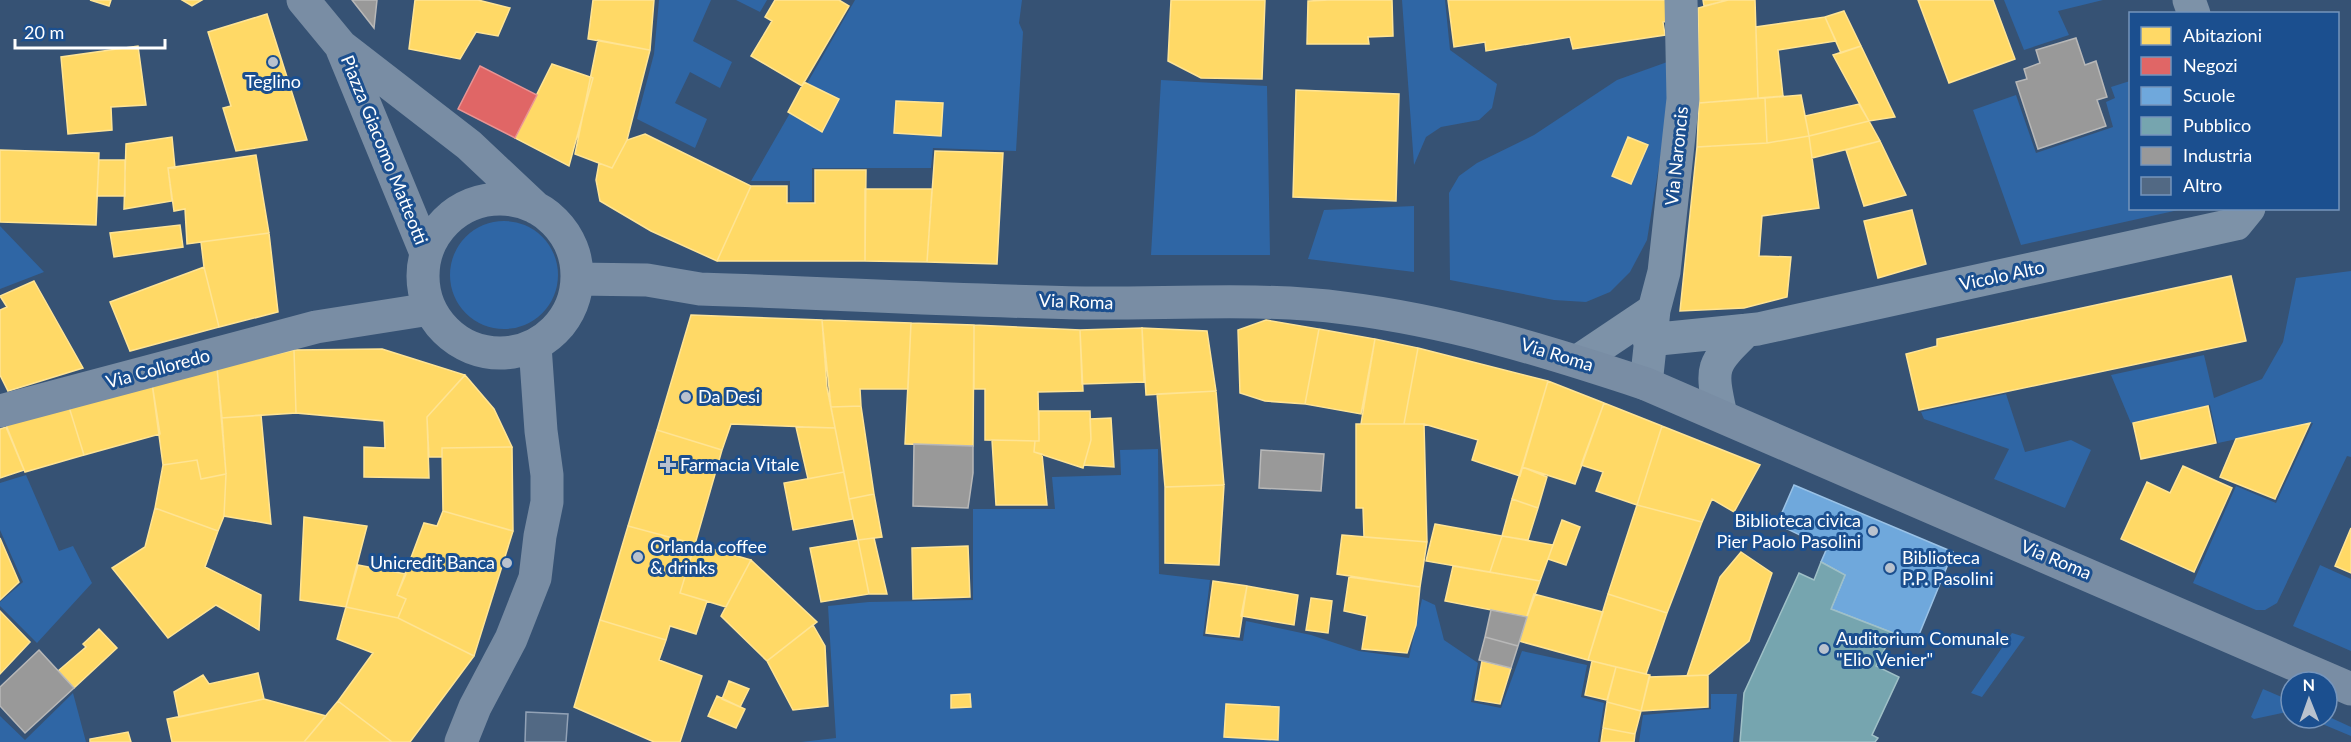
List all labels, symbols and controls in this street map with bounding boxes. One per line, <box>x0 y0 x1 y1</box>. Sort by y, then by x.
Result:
scale bar <box>15 12 165 50</box>
legend <box>2129 12 2339 210</box>
text: 20 m <box>24 21 64 43</box>
text: Abitazioni <box>2183 24 2262 46</box>
street label: Piazza Giacomo Matteotti <box>337 52 433 248</box>
text: Negozi <box>2183 54 2238 76</box>
marker: Teglino <box>266 55 280 69</box>
place label: Teglino <box>245 70 301 92</box>
text: Scuole <box>2183 84 2235 106</box>
street label: Via Naroncis <box>1660 105 1692 207</box>
text: Pubblico <box>2183 114 2251 136</box>
text: Industria <box>2183 144 2252 166</box>
text: Altro <box>2183 174 2222 196</box>
street label: Vicolo Alto <box>1957 255 2046 295</box>
street label: Via Roma <box>1038 289 1114 313</box>
street label: Via Roma <box>1518 333 1596 375</box>
street label: Via Colloredo <box>103 344 212 392</box>
place label: Da Desi <box>698 385 760 407</box>
marker: Da Desi <box>679 390 693 404</box>
place label: Farmacia Vitale <box>680 453 800 475</box>
marker: Farmacia Vitale <box>661 458 675 472</box>
place label: Biblioteca civica Pier Paolo Pasolini <box>1717 509 1861 552</box>
marker: Biblioteca civica Pier Paolo Pasolini <box>1866 524 1880 538</box>
street label: Via Roma <box>2018 534 2095 584</box>
place label: Orlanda coffee & drinks <box>650 535 767 578</box>
place label: Biblioteca P.P. Pasolini <box>1902 546 1994 589</box>
marker: Orlanda coffee & drinks <box>631 550 645 564</box>
place label: Unicredit Banca <box>370 551 495 573</box>
marker: Unicredit Banca <box>500 556 514 570</box>
marker: Biblioteca P.P. Pasolini <box>1883 561 1897 575</box>
place label: Auditorium Comunale "Elio Venier" <box>1836 627 2009 670</box>
marker: Auditorium Comunale "Elio Venier" <box>1817 642 1831 656</box>
north arrow <box>2279 670 2339 730</box>
text: N <box>2302 675 2315 694</box>

